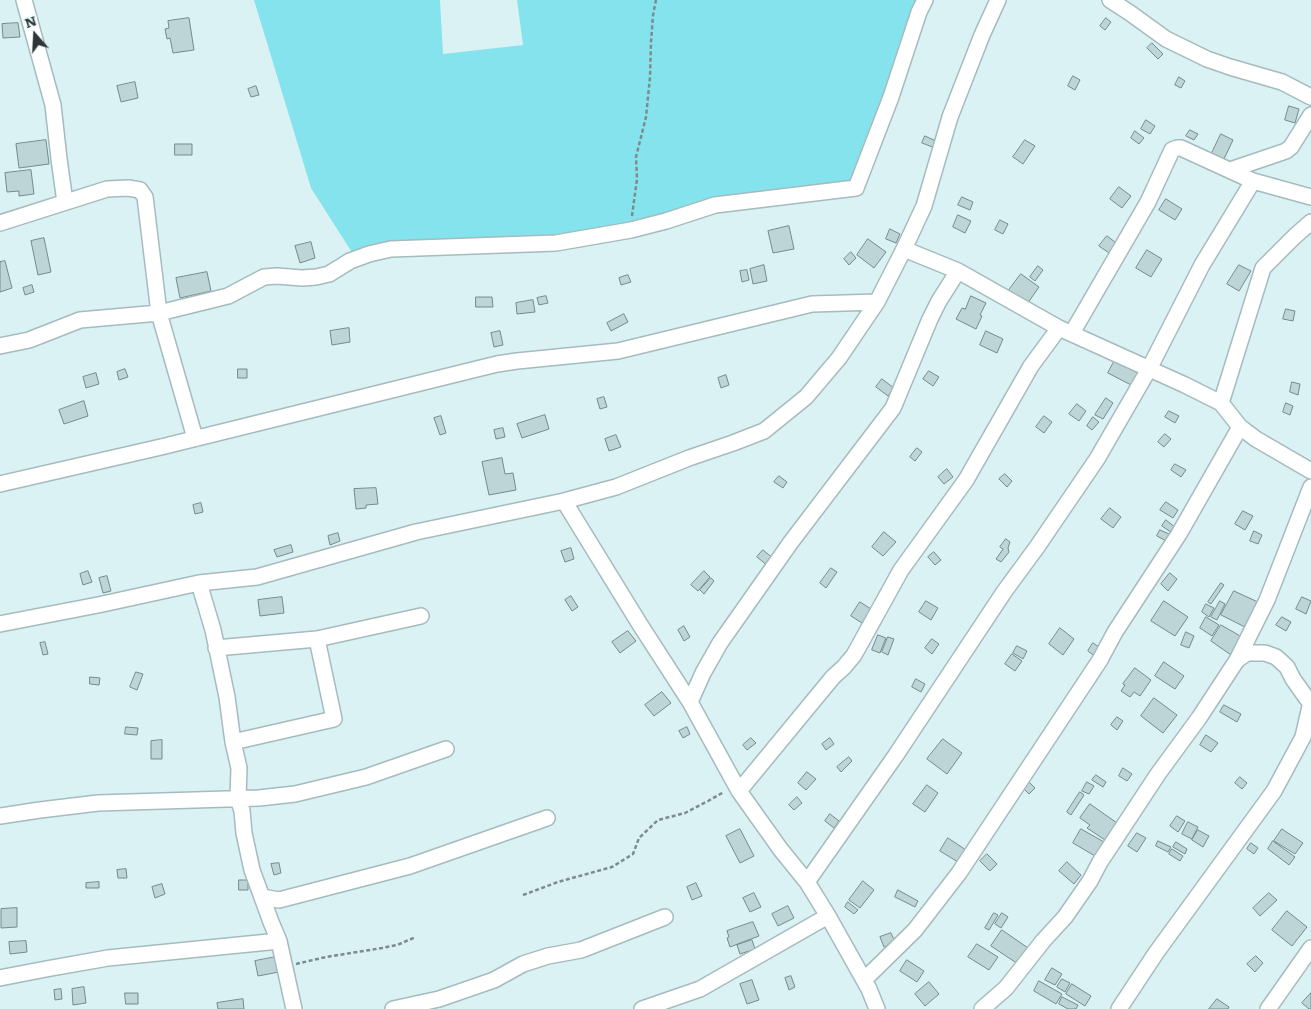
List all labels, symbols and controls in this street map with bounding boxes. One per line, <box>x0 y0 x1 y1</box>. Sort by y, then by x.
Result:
text: N <box>21 9 39 32</box>
north arrow <box>10 10 60 60</box>

